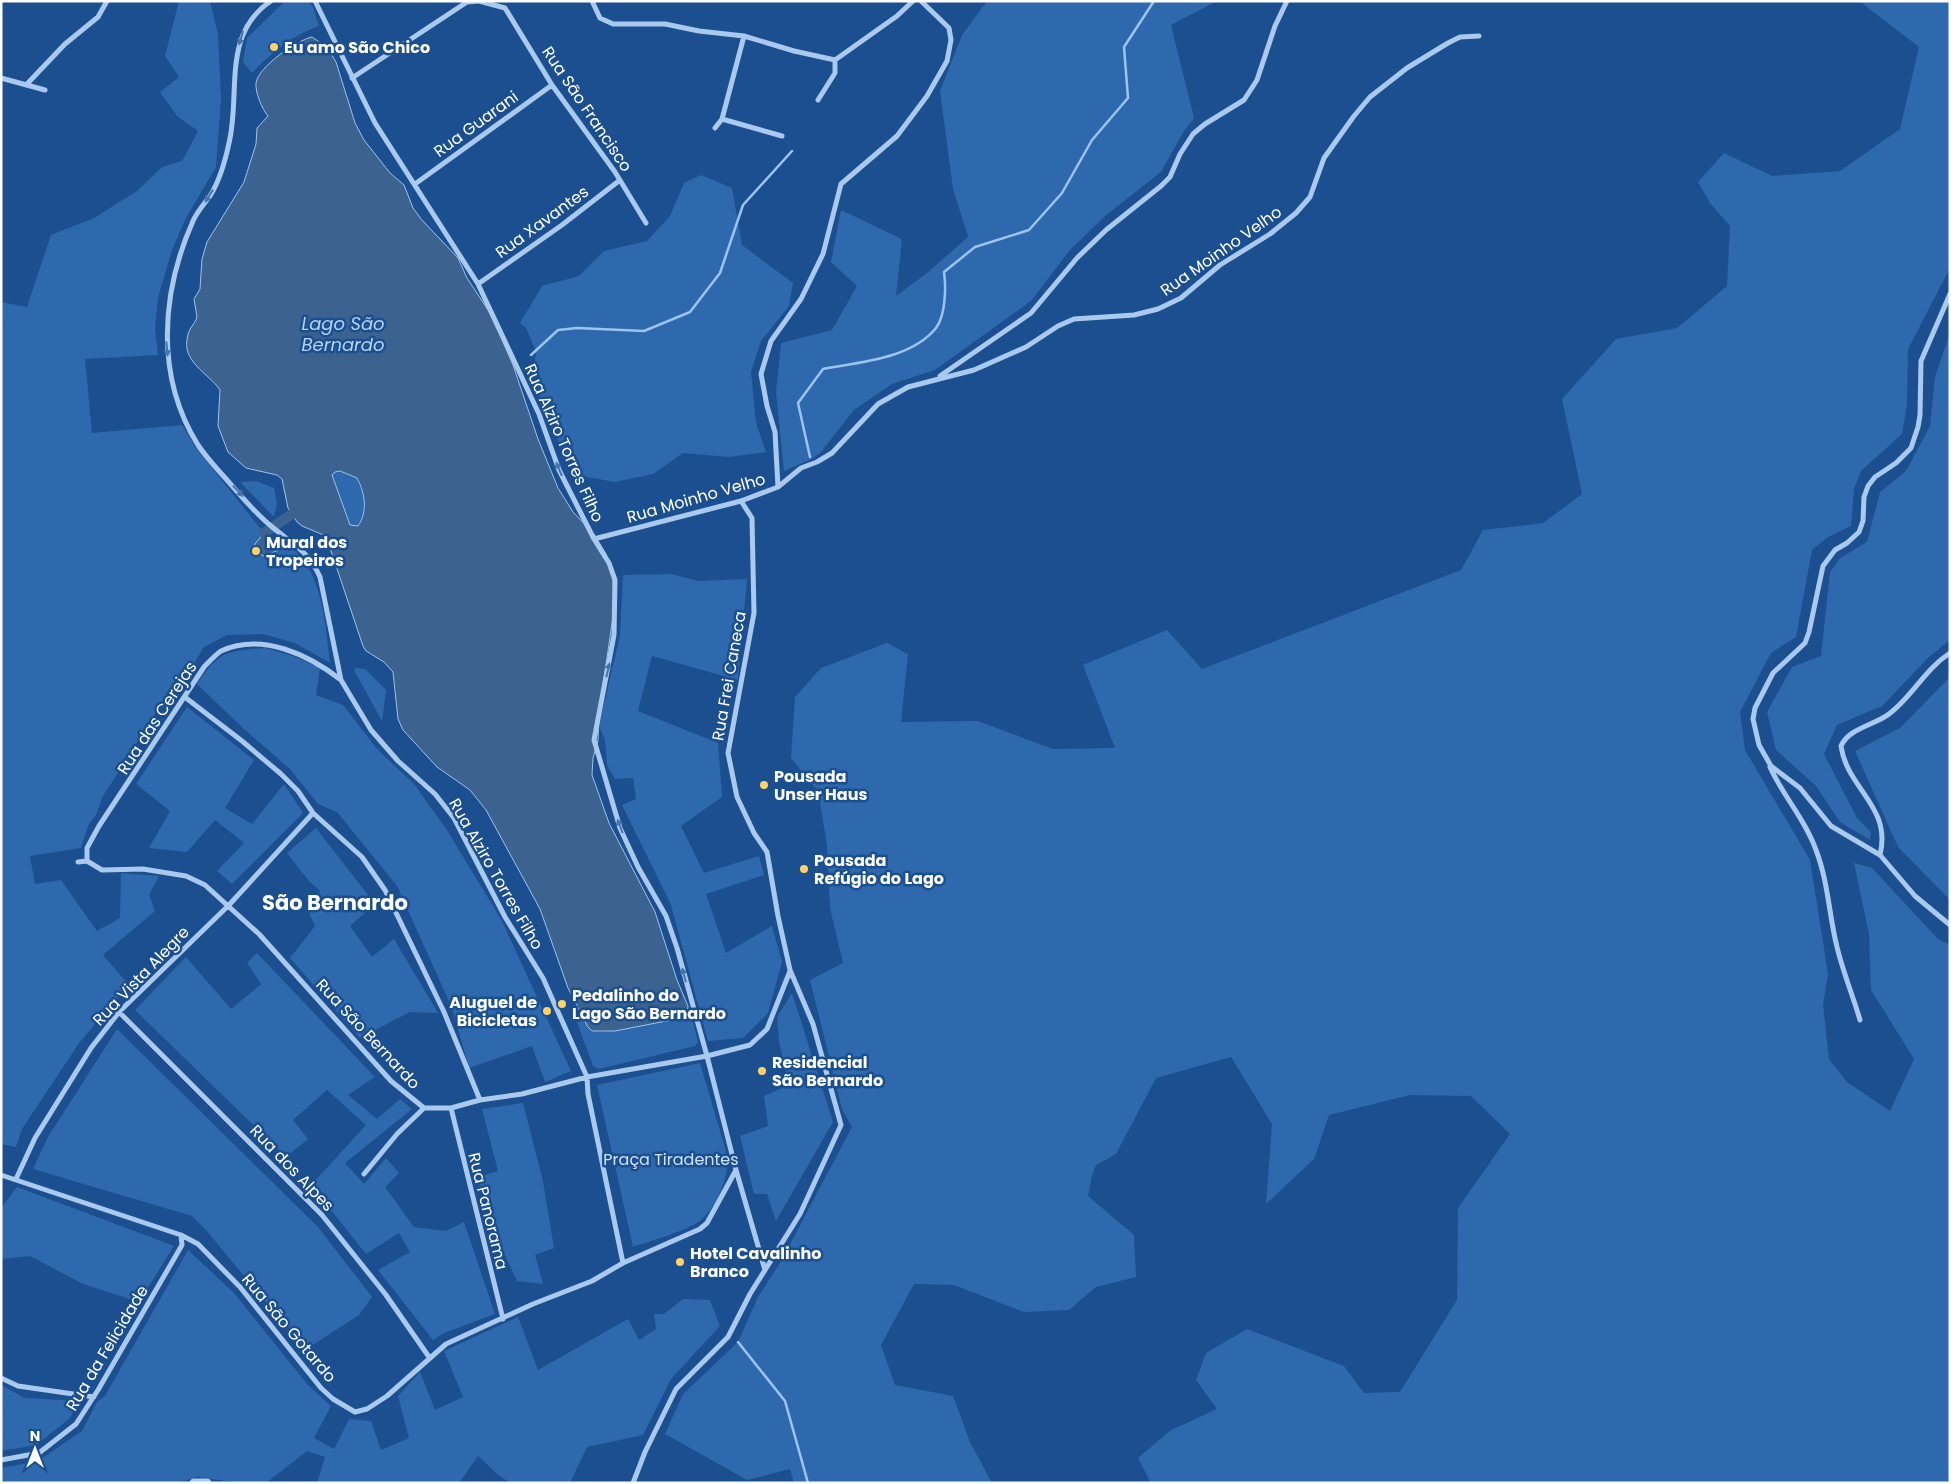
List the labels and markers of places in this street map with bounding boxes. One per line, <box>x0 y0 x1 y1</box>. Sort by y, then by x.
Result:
place label: Eu amo São Chico <box>284 36 430 59</box>
marker: Eu amo São Chico <box>268 41 280 53</box>
place label: Mural dos Tropeiros <box>266 531 347 572</box>
marker: Mural dos Tropeiros <box>250 545 262 557</box>
place label: Pousada Unser Haus <box>774 765 867 806</box>
marker: Pousada Unser Haus <box>758 779 770 791</box>
place label: Pousada Refúgio do Lago <box>814 849 944 890</box>
marker: Pousada Refúgio do Lago <box>798 863 810 875</box>
place label: Pedalinho do Lago São Bernardo <box>572 984 726 1025</box>
place label: Aluguel de Bicicletas <box>449 991 537 1032</box>
marker: Pedalinho do Lago São Bernardo <box>556 998 568 1010</box>
marker: Aluguel de Bicicletas <box>541 1005 553 1017</box>
place label: Residencial São Bernardo <box>772 1051 883 1092</box>
marker: Residencial São Bernardo <box>756 1065 768 1077</box>
place label: Hotel Cavalinho Branco <box>690 1242 822 1283</box>
marker: Hotel Cavalinho Branco <box>674 1256 686 1268</box>

